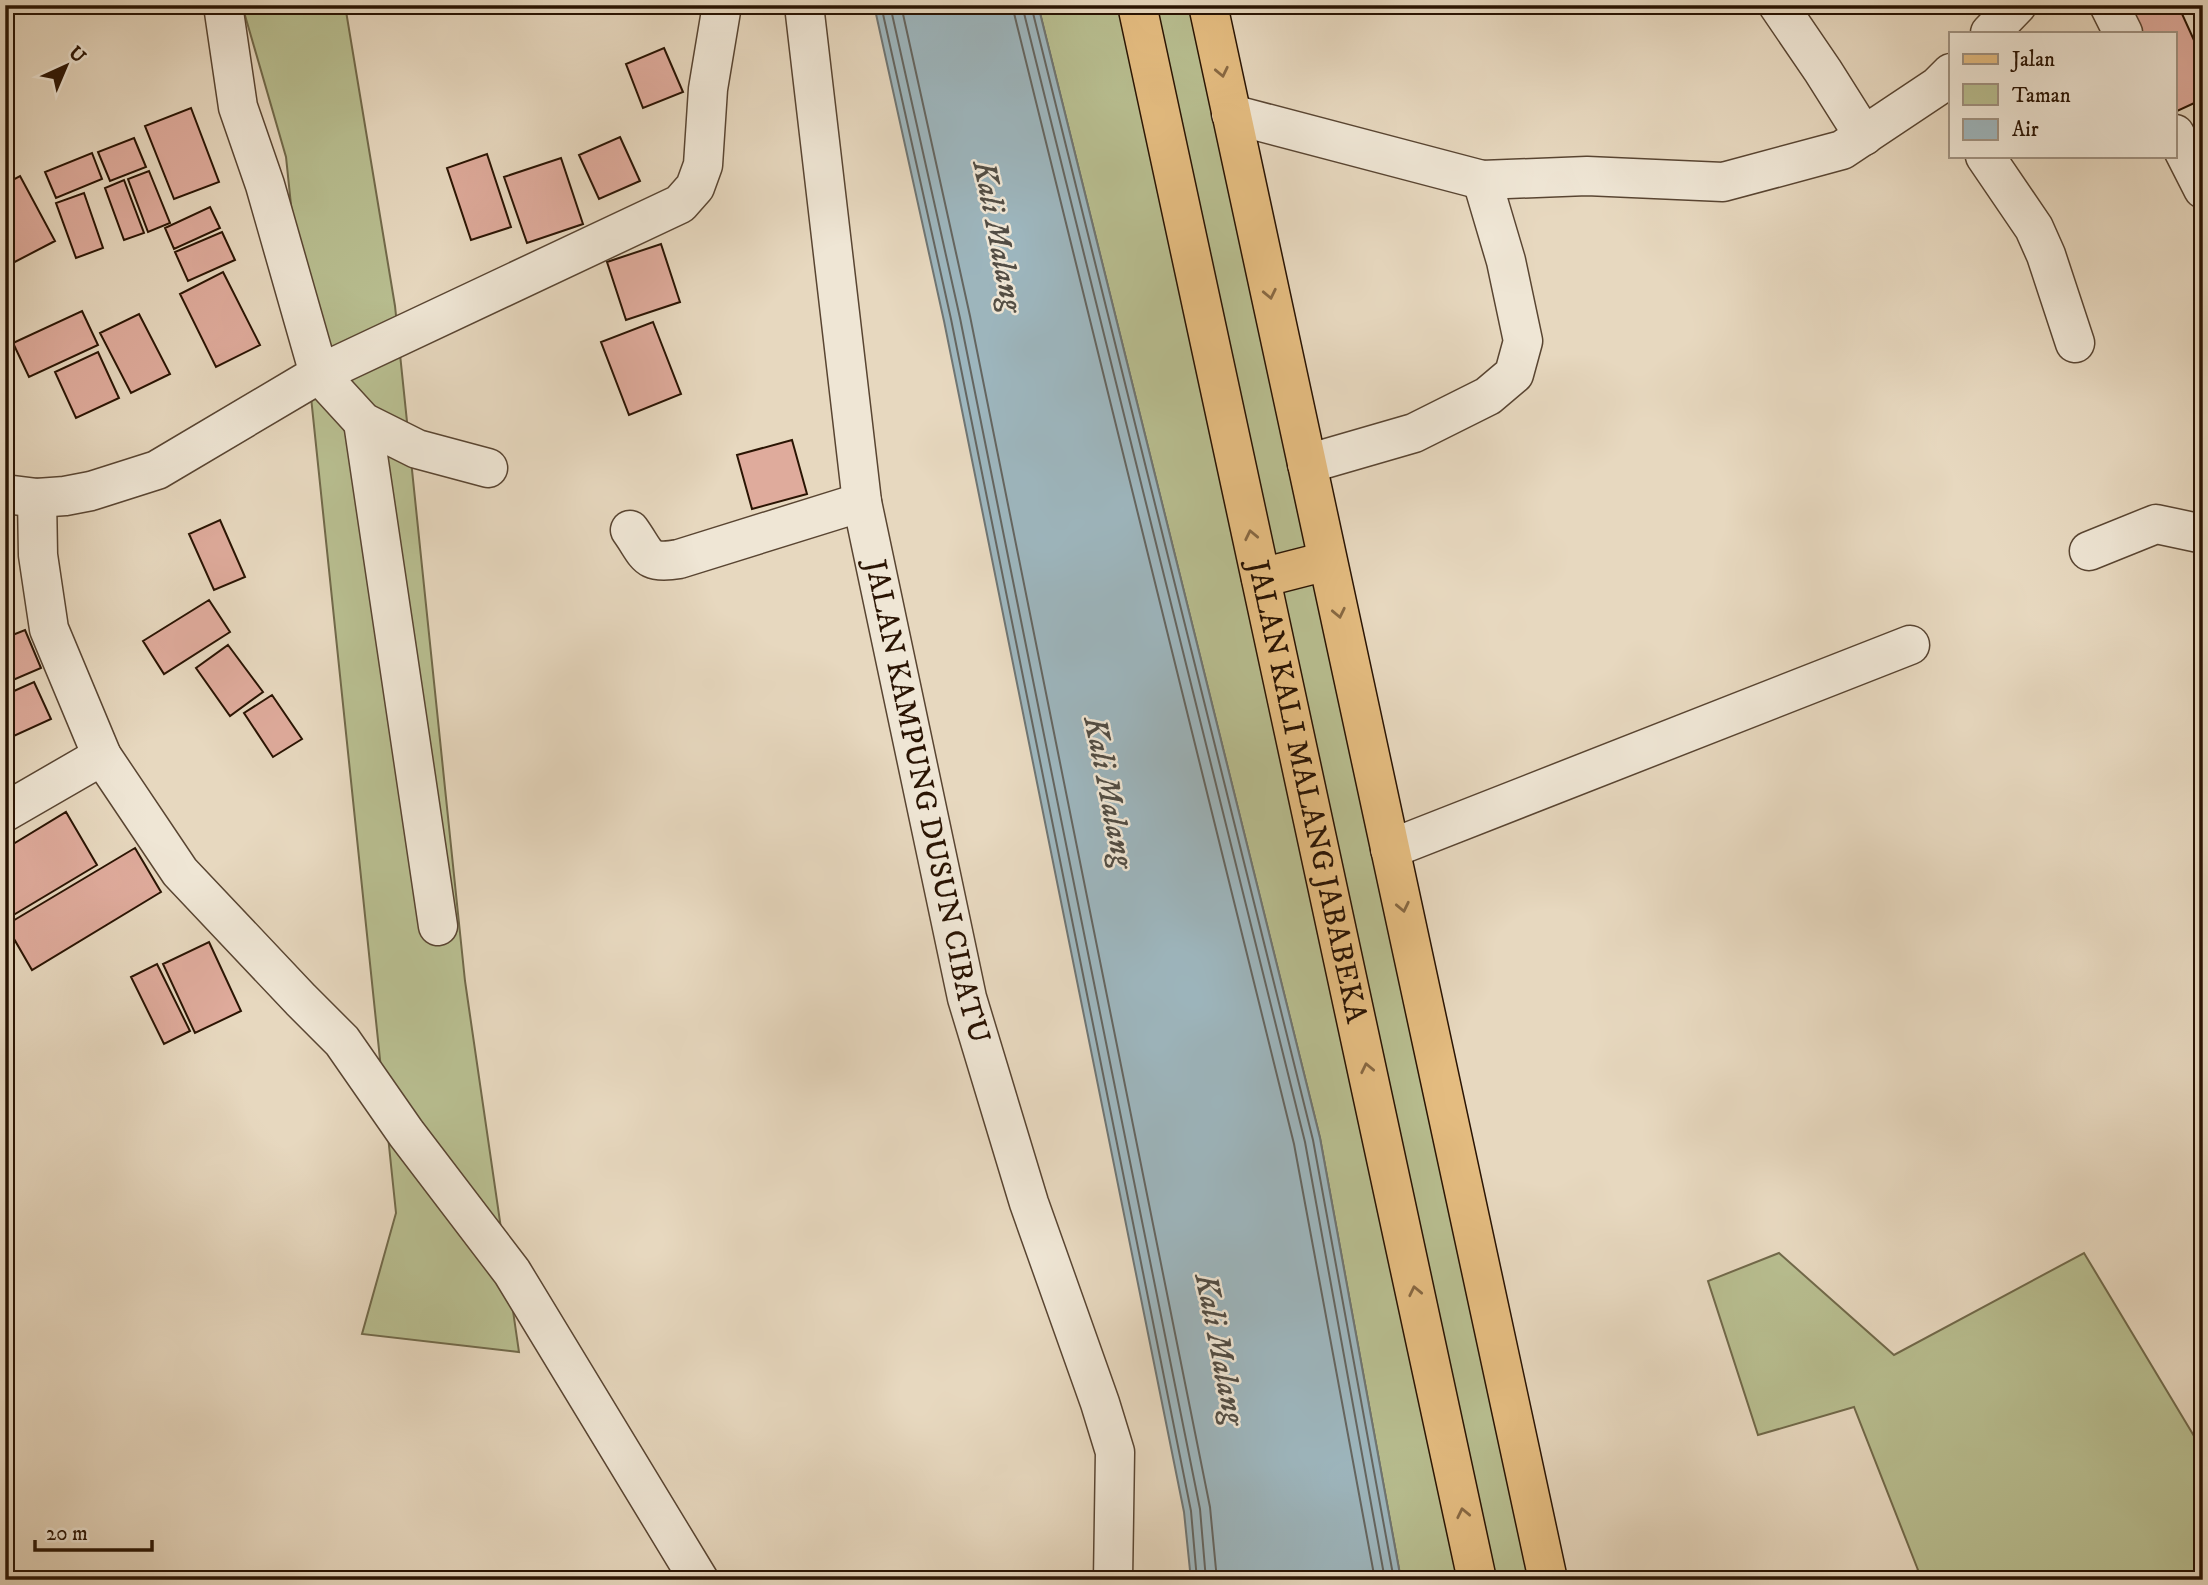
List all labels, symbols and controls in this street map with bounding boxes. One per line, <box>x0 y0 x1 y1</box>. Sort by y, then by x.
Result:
north arrow <box>32 32 102 102</box>
legend <box>1949 32 2176 158</box>
text: U <box>63 41 90 68</box>
text: Jalan <box>2010 47 2055 73</box>
one-way arrow <box>1214 66 1229 78</box>
text: Taman <box>2012 83 2071 109</box>
text: Air <box>2012 117 2039 143</box>
water label: Kali Malang <box>963 156 1032 318</box>
one-way arrow <box>1262 288 1277 300</box>
one-way arrow <box>1245 529 1260 541</box>
street label: JALAN KAMPUNG DUSUN CIBATU <box>856 554 998 1048</box>
street label: JALAN KALI MALANG JABABEKA <box>1238 554 1375 1027</box>
one-way arrow <box>1330 607 1345 619</box>
water label: Kali Malang <box>1074 712 1143 874</box>
one-way arrow <box>1394 901 1409 913</box>
one-way arrow <box>1360 1062 1375 1074</box>
water label: Kali Malang <box>1185 1269 1254 1431</box>
one-way arrow <box>1408 1285 1423 1297</box>
one-way arrow <box>1457 1507 1471 1519</box>
scale bar <box>35 1508 152 1552</box>
text: 20 m <box>46 1521 88 1547</box>

